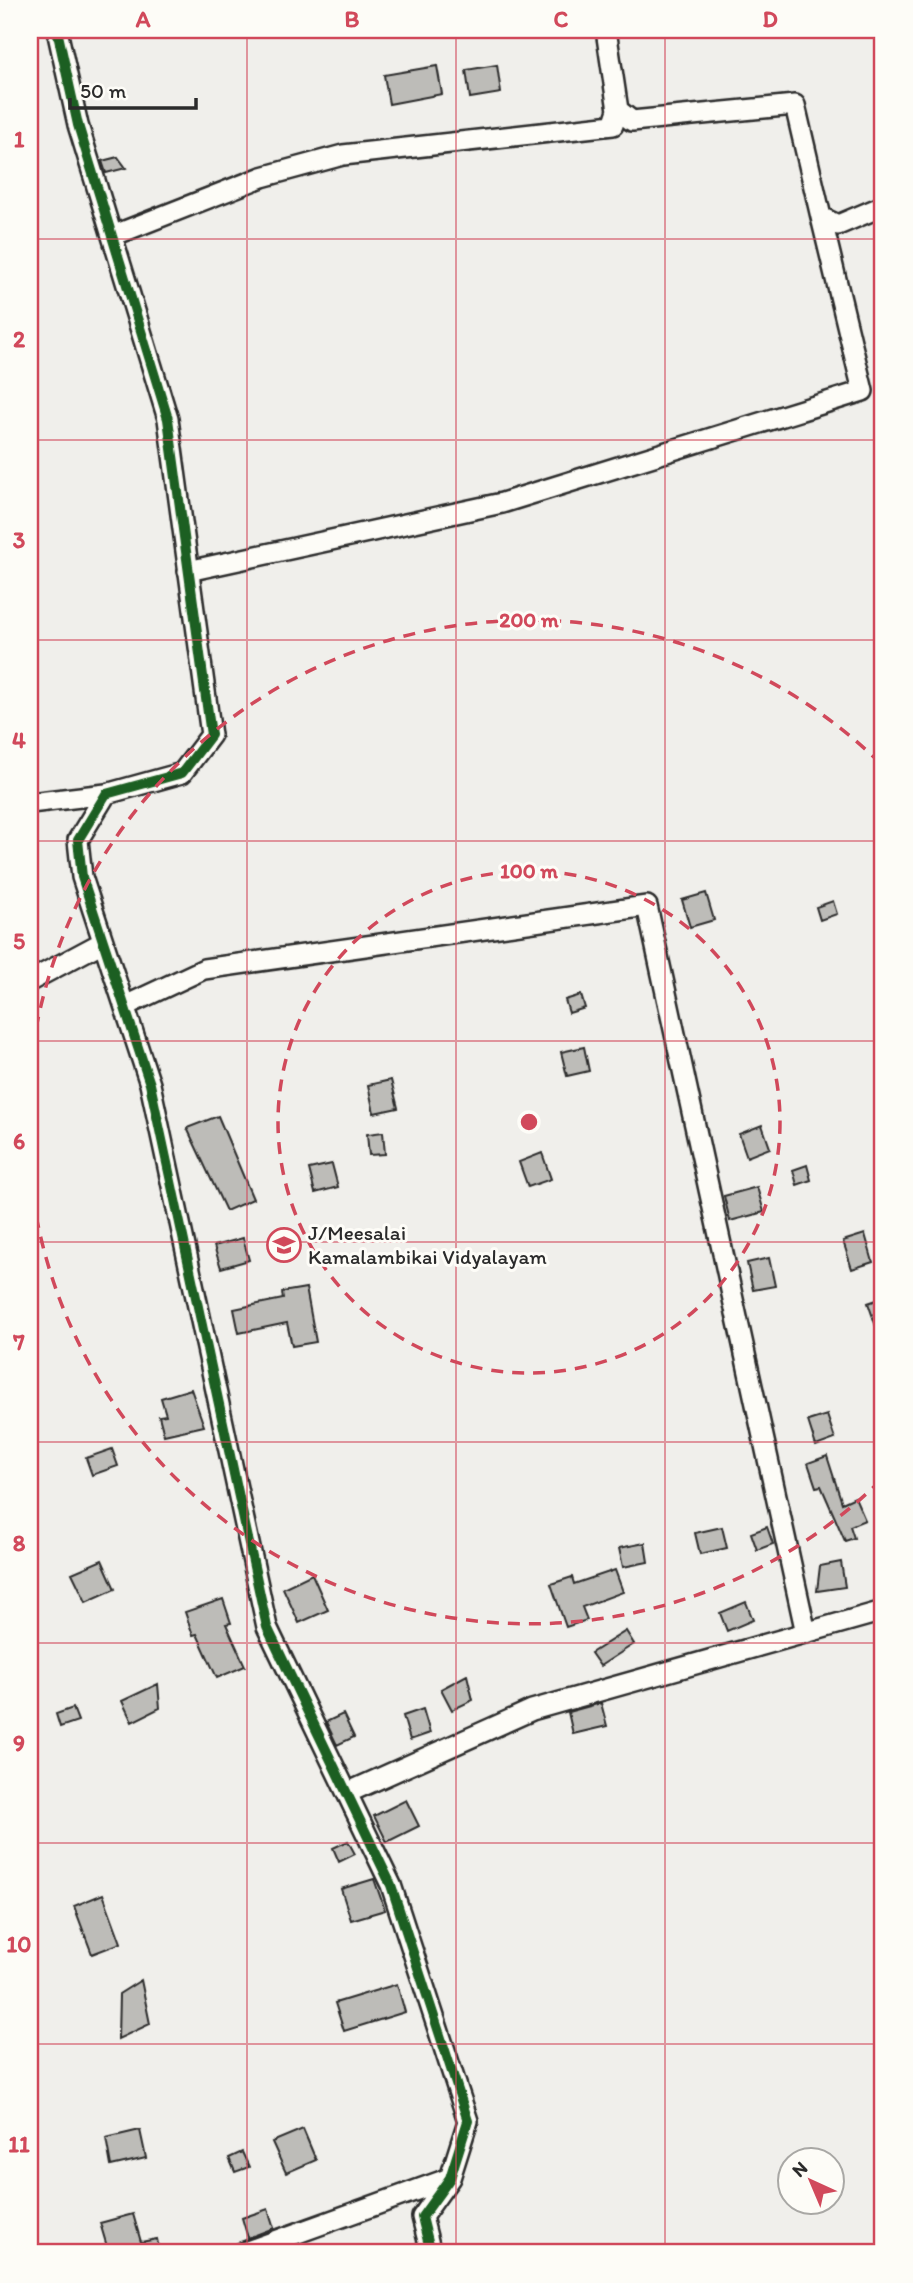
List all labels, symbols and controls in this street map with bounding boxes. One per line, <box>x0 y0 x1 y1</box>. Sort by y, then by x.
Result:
text: A <box>135 5 151 33</box>
text: B <box>345 5 360 33</box>
text: C <box>554 5 569 33</box>
text: D <box>762 5 778 33</box>
scale bar <box>70 66 196 110</box>
text: 50 m <box>80 78 127 103</box>
text: 1 <box>14 125 25 153</box>
text: 2 <box>13 325 26 353</box>
text: 3 <box>13 526 26 554</box>
text: 200 m <box>499 607 559 632</box>
text: 4 <box>12 726 26 754</box>
text: 100 m <box>500 858 558 883</box>
text: 5 <box>13 927 25 955</box>
centre of rings <box>517 1110 541 1134</box>
text: 6 <box>13 1127 25 1155</box>
place label: J/Meesalai Kamalambikai Vidyalayam <box>308 1220 547 1269</box>
school or university icon: J/Meesalai Kamalambikai Vidyalayam <box>265 1226 303 1264</box>
text: 7 <box>12 1328 25 1356</box>
text: 8 <box>13 1529 26 1557</box>
text: 9 <box>13 1729 25 1757</box>
text: 10 <box>7 1930 31 1958</box>
text: 11 <box>8 2130 30 2158</box>
north arrow <box>776 2146 846 2216</box>
text: N <box>787 2156 812 2182</box>

